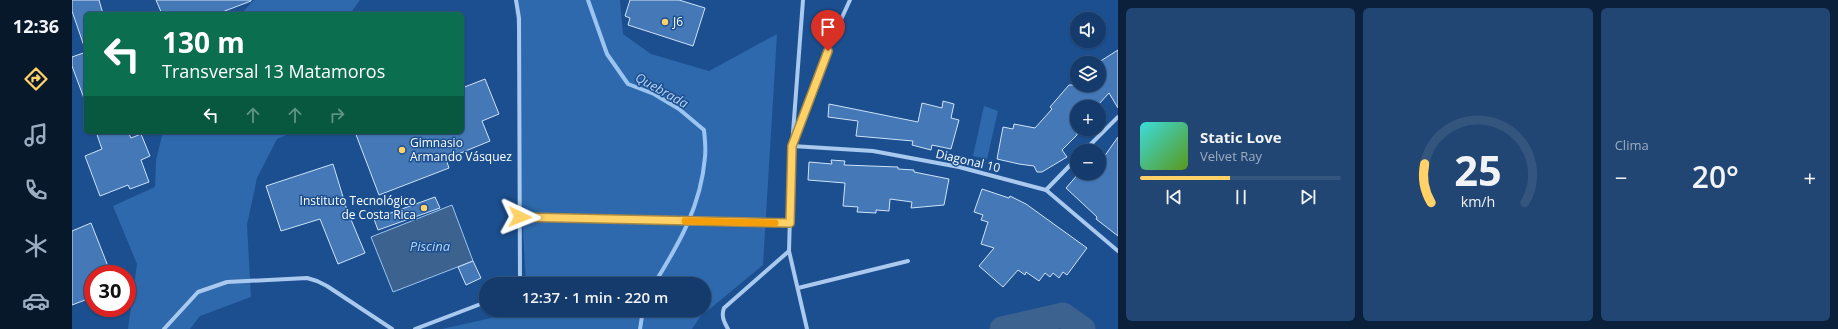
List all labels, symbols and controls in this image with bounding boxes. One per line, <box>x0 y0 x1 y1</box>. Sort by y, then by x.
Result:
pin <box>811 10 845 51</box>
map controls <box>1070 12 1106 180</box>
button: sound <box>1070 12 1106 48</box>
place label: J6 <box>672 13 683 30</box>
text: 12:36 <box>13 14 59 38</box>
icon: arrive <box>817 16 839 38</box>
marker: J6 <box>660 17 670 27</box>
text: 130 m <box>162 23 245 61</box>
icon: left <box>96 28 148 80</box>
button: layers <box>1070 56 1106 92</box>
text: Transversal 13 Matamoros <box>162 59 385 83</box>
icon: directions <box>22 65 50 93</box>
water label: Quebrada <box>632 68 692 112</box>
button: + <box>1070 100 1106 136</box>
icon: left <box>200 104 222 126</box>
icon: ahead <box>242 104 264 126</box>
icon: ahead <box>284 104 306 126</box>
icon: right <box>326 104 348 126</box>
icon: music <box>22 121 50 149</box>
text: Static Love <box>1200 127 1282 147</box>
place label: Gimnasio Armando Vásquez <box>410 134 512 165</box>
text: Clima <box>1615 136 1649 154</box>
text: 25 <box>1454 141 1502 197</box>
button: − <box>1070 144 1106 180</box>
marker: Gimnasio Armando Vásquez <box>397 145 407 155</box>
street label: Diagonal 10 <box>934 145 1002 176</box>
text: Velvet Ray <box>1200 147 1262 165</box>
text: 20° <box>1692 156 1739 197</box>
text: − <box>1615 162 1627 192</box>
text: + <box>1803 162 1816 192</box>
icon: phone <box>22 176 50 204</box>
icon: previous <box>1163 186 1185 208</box>
icon: pause <box>1230 186 1252 208</box>
icon: next <box>1297 186 1319 208</box>
text: km/h <box>1461 191 1495 210</box>
place label: Instituto Tecnológico de Costa Rica <box>300 192 416 223</box>
position arrow <box>499 196 541 238</box>
marker: Instituto Tecnológico de Costa Rica <box>419 203 429 213</box>
icon: climate <box>22 232 50 260</box>
water label: Piscina <box>410 237 451 255</box>
speed limit sign: 30 <box>84 265 136 317</box>
icon: car <box>22 287 50 315</box>
text: 12:37 · 1 min · 220 m <box>522 287 668 307</box>

